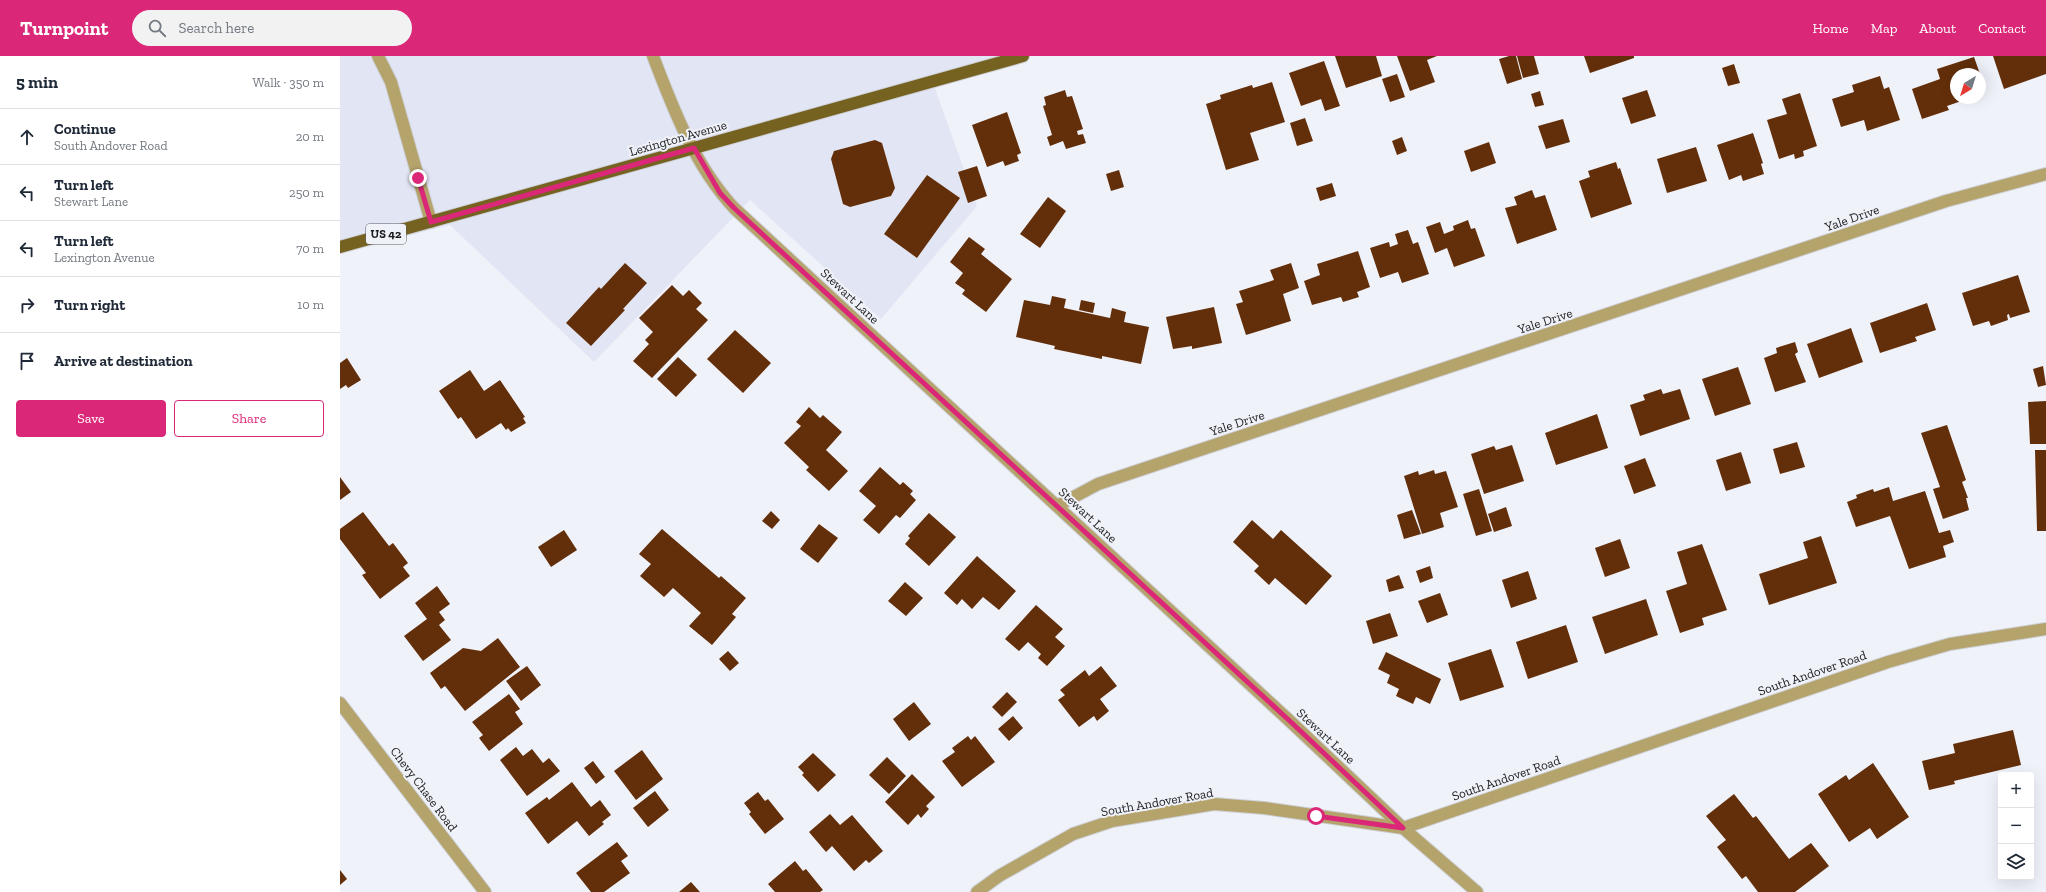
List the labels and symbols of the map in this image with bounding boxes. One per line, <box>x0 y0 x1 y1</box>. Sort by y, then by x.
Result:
north arrow <box>1950 68 1986 104</box>
street label: Lexington Avenue <box>628 117 728 159</box>
route end <box>409 169 427 187</box>
street label: Yale Drive <box>1822 202 1881 235</box>
road number: US 42 <box>366 224 406 244</box>
street label: Stewart Lane <box>818 265 882 327</box>
street label: Yale Drive <box>1515 305 1574 337</box>
street label: Yale Drive <box>1207 407 1266 439</box>
street label: Stewart Lane <box>1056 484 1120 546</box>
street label: South Andover Road <box>1756 647 1868 699</box>
street label: Stewart Lane <box>1294 705 1358 767</box>
street label: Chevy Chase Road <box>387 744 461 834</box>
street label: South Andover Road <box>1450 752 1562 804</box>
street label: South Andover Road <box>1100 785 1214 819</box>
route start <box>1307 807 1325 825</box>

